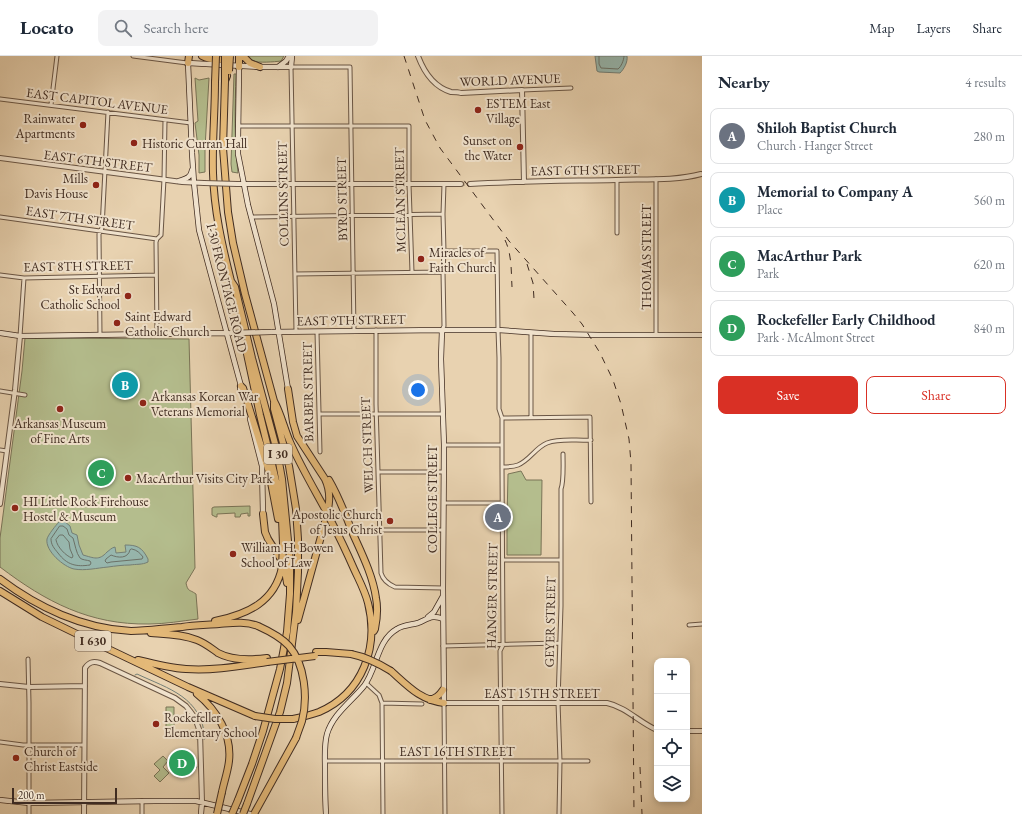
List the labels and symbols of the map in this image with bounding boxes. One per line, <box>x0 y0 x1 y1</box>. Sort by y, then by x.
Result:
street label: WORLD AVENUE <box>459 70 561 90</box>
street label: EAST CAPITOL AVENUE <box>25 84 169 118</box>
place label: ESTEM East Village <box>486 95 550 127</box>
marker: ESTEM East Village <box>473 105 483 115</box>
place label: Rainwater Apartments <box>15 110 76 142</box>
marker: Rainwater Apartments <box>78 120 88 130</box>
place label: Sunset on the Water <box>463 132 513 164</box>
place label: Historic Curran Hall <box>142 135 247 152</box>
marker: Historic Curran Hall <box>129 138 139 148</box>
street label: COLLINS STREET <box>274 141 292 247</box>
marker: Sunset on the Water <box>515 142 525 152</box>
street label: EAST 6TH STREET <box>43 146 153 176</box>
street label: MCLEAN STREET <box>391 147 409 253</box>
street label: BYRD STREET <box>333 157 351 241</box>
street label: EAST 6TH STREET <box>530 161 640 179</box>
place label: Mills Davis House <box>25 170 88 202</box>
marker: Mills Davis House <box>91 180 101 190</box>
street label: EAST 7TH STREET <box>25 202 136 234</box>
street label: THOMAS STREET <box>638 204 655 310</box>
street label: I-30 FRONTAGE ROAD <box>203 222 251 354</box>
place label: Miracles of Faith Church <box>429 244 496 276</box>
marker: Miracles of Faith Church <box>416 254 426 264</box>
street label: EAST 8TH STREET <box>23 257 133 275</box>
place label: St Edward Catholic School <box>41 281 120 313</box>
marker: St Edward Catholic School <box>123 291 133 301</box>
place label: Saint Edward Catholic Church <box>125 308 210 340</box>
street label: EAST 9TH STREET <box>296 311 406 329</box>
marker: Saint Edward Catholic Church <box>112 318 122 328</box>
street label: BARBER STREET <box>299 342 317 442</box>
pin: B <box>112 370 138 400</box>
your location <box>408 380 428 400</box>
place label: Arkansas Korean War Veterans Memorial <box>150 388 259 420</box>
street label: WELCH STREET <box>357 396 377 494</box>
marker: Arkansas Korean War Veterans Memorial <box>138 398 148 408</box>
marker: Arkansas Museum of Fine Arts <box>55 404 65 414</box>
place label: Arkansas Museum of Fine Arts <box>13 415 106 447</box>
road number: I 30 <box>264 444 292 464</box>
street label: COLLEGE STREET <box>424 444 441 553</box>
pin: C <box>88 458 114 488</box>
place label: MacArthur Visits City Park <box>136 470 274 487</box>
marker: MacArthur Visits City Park <box>123 473 133 483</box>
place label: HI Little Rock Firehouse Hostel & Museum <box>23 493 148 525</box>
pin: A <box>485 502 511 532</box>
marker: HI Little Rock Firehouse Hostel & Museum <box>10 503 20 513</box>
place label: Apostolic Church of Jesus Christ <box>291 506 382 538</box>
marker: Apostolic Church of Jesus Christ <box>385 516 395 526</box>
place label: William H. Bowen School of Law <box>241 539 334 571</box>
street label: HANGER STREET <box>483 543 501 649</box>
marker: William H. Bowen School of Law <box>228 549 238 559</box>
street label: GEYER STREET <box>541 576 559 668</box>
road number: I 630 <box>75 631 111 651</box>
street label: EAST 15TH STREET <box>484 685 600 702</box>
place label: Rockefeller Elementary School <box>164 709 257 741</box>
marker: Rockefeller Elementary School <box>151 719 161 729</box>
place label: Church of Christ Eastside <box>24 743 98 775</box>
street label: EAST 16TH STREET <box>399 743 515 760</box>
pin: D <box>169 748 195 778</box>
marker: Church of Christ Eastside <box>11 753 21 763</box>
scale bar <box>12 786 117 805</box>

